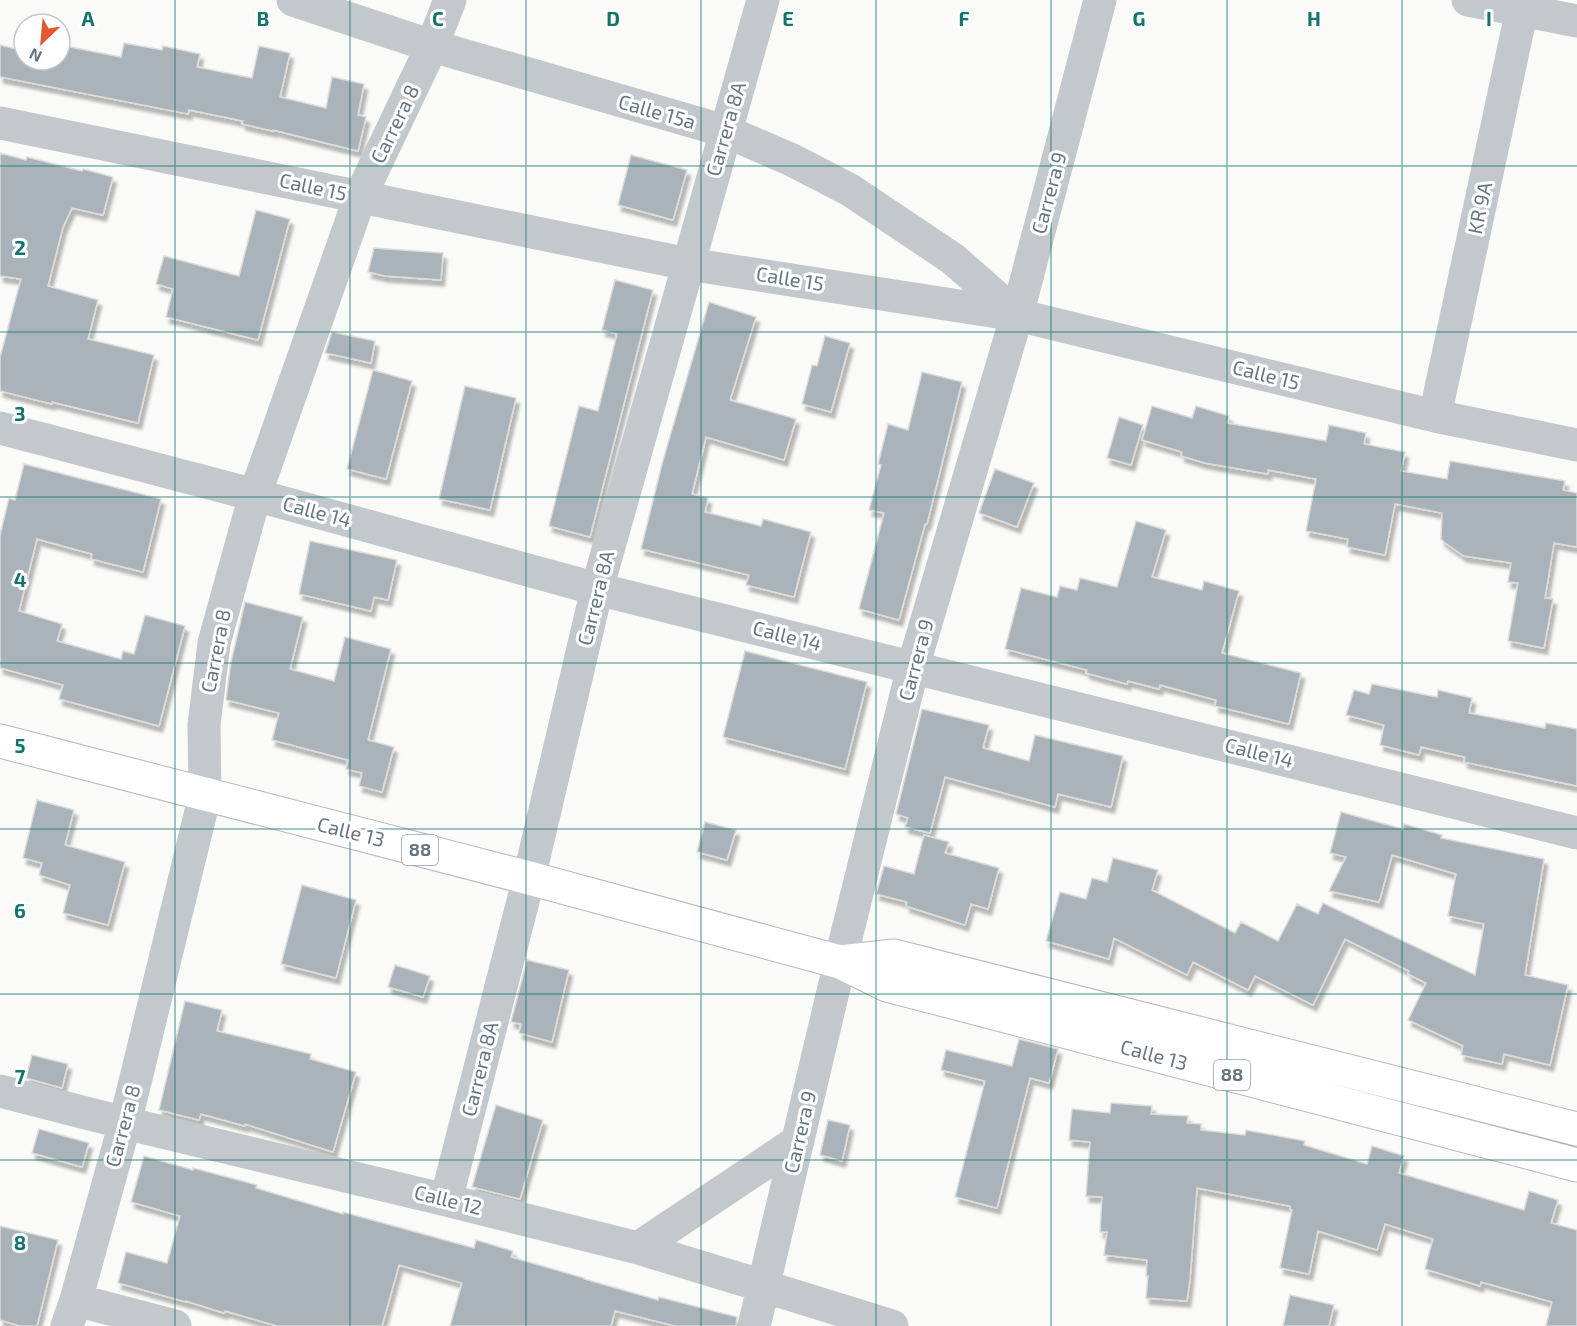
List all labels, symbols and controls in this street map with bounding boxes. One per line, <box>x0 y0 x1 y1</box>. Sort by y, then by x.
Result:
text: A <box>81 6 95 30</box>
text: B <box>257 6 269 30</box>
text: C <box>432 6 444 30</box>
text: D <box>606 6 620 30</box>
text: E <box>782 6 794 30</box>
text: F <box>958 6 970 30</box>
text: G <box>1133 6 1145 30</box>
text: H <box>1307 6 1321 30</box>
text: I <box>1486 6 1492 30</box>
north arrow <box>12 12 72 72</box>
text: N <box>26 45 45 67</box>
street label: Carrera 8A <box>700 78 750 179</box>
street label: Carrera 8 <box>365 80 423 167</box>
street label: Calle 15a <box>616 89 699 133</box>
street label: Carrera 9 <box>1026 149 1070 236</box>
street label: Calle 15 <box>277 167 349 205</box>
street label: KR 9A <box>1462 179 1496 236</box>
text: 2 <box>14 235 26 259</box>
street label: Calle 15 <box>755 261 826 295</box>
street label: Calle 15 <box>1230 354 1302 394</box>
text: 3 <box>14 401 26 425</box>
street label: Calle 14 <box>280 490 354 532</box>
street label: Carrera 8A <box>572 547 619 648</box>
text: 4 <box>14 567 27 591</box>
street label: Carrera 8 <box>195 607 235 695</box>
street label: Calle 14 <box>751 615 824 655</box>
street label: Carrera 9 <box>893 616 937 703</box>
street label: Calle 14 <box>1223 732 1296 772</box>
text: 5 <box>14 733 26 757</box>
street label: Calle 13 <box>315 811 387 851</box>
road number: 88 <box>402 835 438 865</box>
text: 6 <box>14 898 26 922</box>
street label: Carrera 8A <box>456 1018 503 1119</box>
street label: Calle 13 <box>1118 1034 1190 1074</box>
road number: 88 <box>1214 1060 1250 1090</box>
text: 7 <box>15 1064 26 1088</box>
street label: Carrera 8 <box>100 1082 145 1170</box>
street label: Carrera 9 <box>778 1088 820 1175</box>
street label: Calle 12 <box>412 1179 484 1219</box>
text: 8 <box>14 1230 26 1254</box>

